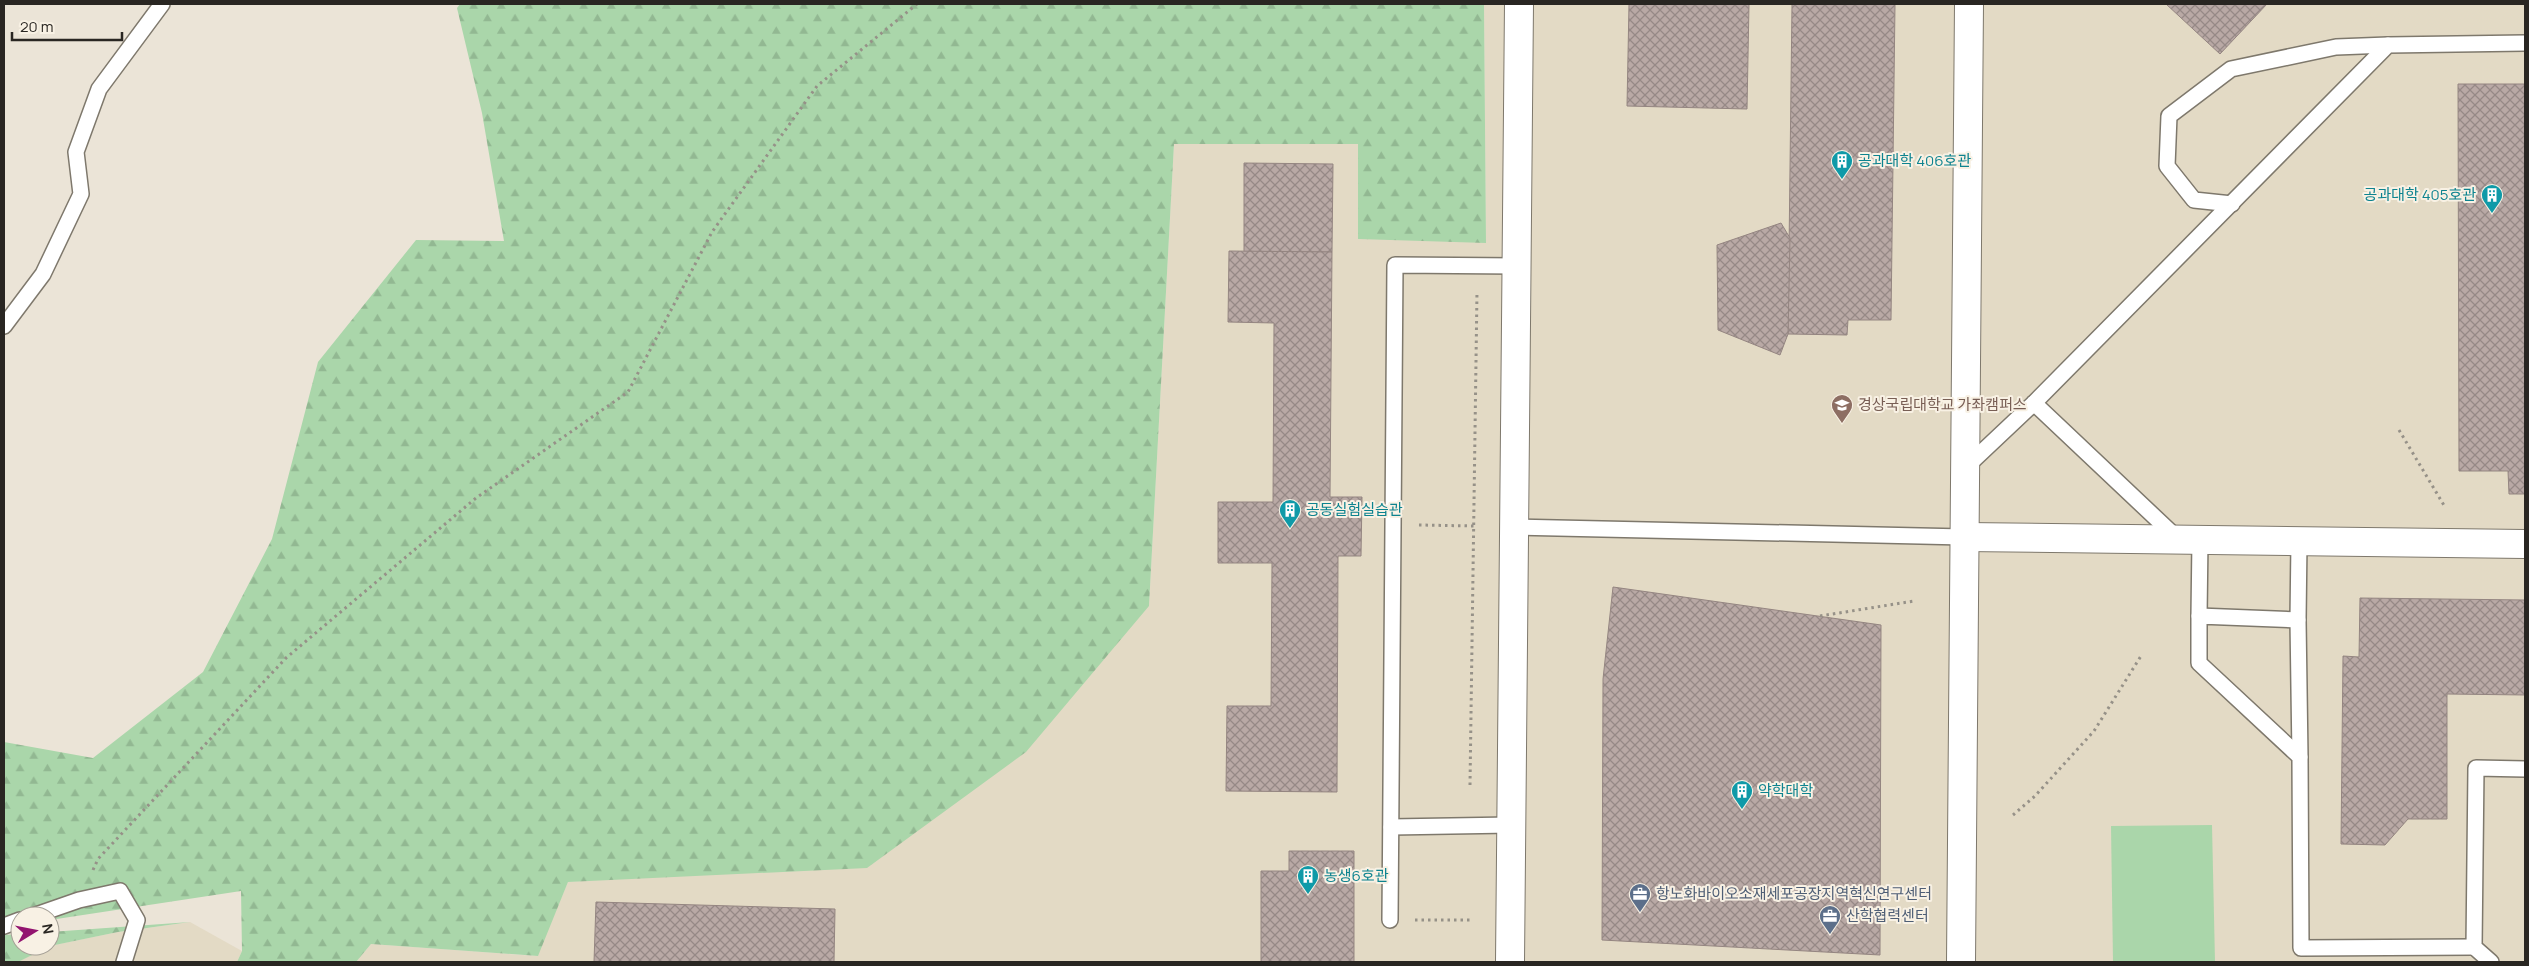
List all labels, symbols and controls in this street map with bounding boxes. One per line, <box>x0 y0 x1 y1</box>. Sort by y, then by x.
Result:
scale bar <box>12 10 122 42</box>
text: 20 m <box>20 16 53 37</box>
building icon: 공과대학 406호관 <box>1830 149 1854 180</box>
place label: 공과대학 406호관 <box>1858 150 1971 171</box>
building icon: 공과대학 405호관 <box>2480 183 2504 214</box>
place label: 공과대학 405호관 <box>2364 184 2476 205</box>
school or university icon: 경상국립대학교 가좌캠퍼스 <box>1830 393 1854 424</box>
place label: 경상국립대학교 가좌캠퍼스 <box>1858 394 2027 415</box>
building icon: 공동실험실습관 <box>1278 498 1302 529</box>
place label: 공동실험실습관 <box>1306 499 1403 520</box>
building icon: 약학대학 <box>1730 779 1754 810</box>
place label: 약학대학 <box>1758 780 1813 801</box>
building icon: 농생6호관 <box>1296 864 1320 895</box>
place label: 농생6호관 <box>1324 865 1389 886</box>
office icon: 항노화바이오소재세포공장지역혁신연구센터 <box>1628 882 1652 913</box>
place label: 항노화바이오소재세포공장지역혁신연구센터 <box>1656 883 1932 904</box>
office icon: 산학협력센터 <box>1818 904 1842 935</box>
place label: 산학협력센터 <box>1846 905 1929 926</box>
north arrow <box>10 906 60 956</box>
text: N <box>38 922 59 935</box>

